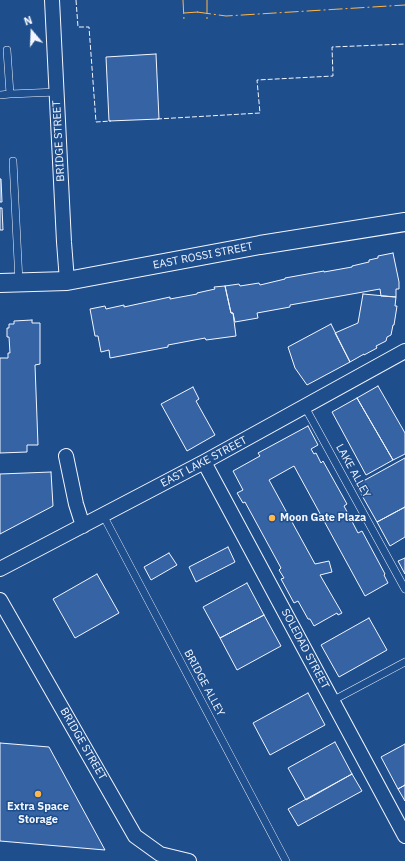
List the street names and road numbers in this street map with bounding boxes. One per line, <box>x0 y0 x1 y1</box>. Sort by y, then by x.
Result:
street label: BRIDGE STREET <box>50 100 68 182</box>
street label: EAST ROSSI STREET <box>152 240 254 272</box>
street label: EAST LAKE STREET <box>158 434 250 490</box>
street label: LAKE ALLEY <box>333 442 373 500</box>
street label: SOLEDAD STREET <box>278 607 332 691</box>
street label: BRIDGE ALLEY <box>181 647 227 719</box>
street label: BRIDGE STREET <box>57 705 109 783</box>

